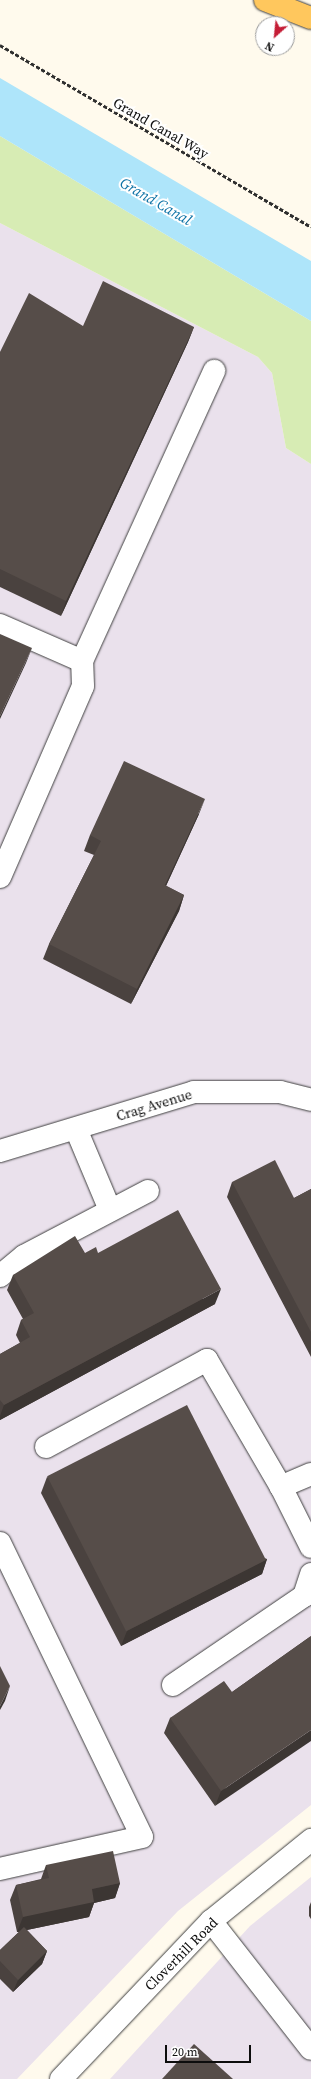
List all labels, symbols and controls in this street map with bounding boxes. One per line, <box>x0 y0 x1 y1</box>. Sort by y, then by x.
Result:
north arrow <box>255 16 295 56</box>
text: N <box>263 38 277 55</box>
street label: Grand Canal Way <box>110 94 212 162</box>
water label: Grand Canal <box>117 173 195 229</box>
street label: Crag Avenue <box>114 1086 194 1124</box>
street label: Cloverhill Road <box>141 1914 221 1994</box>
scale bar <box>167 2037 253 2063</box>
text: 20 m <box>172 2044 198 2060</box>

